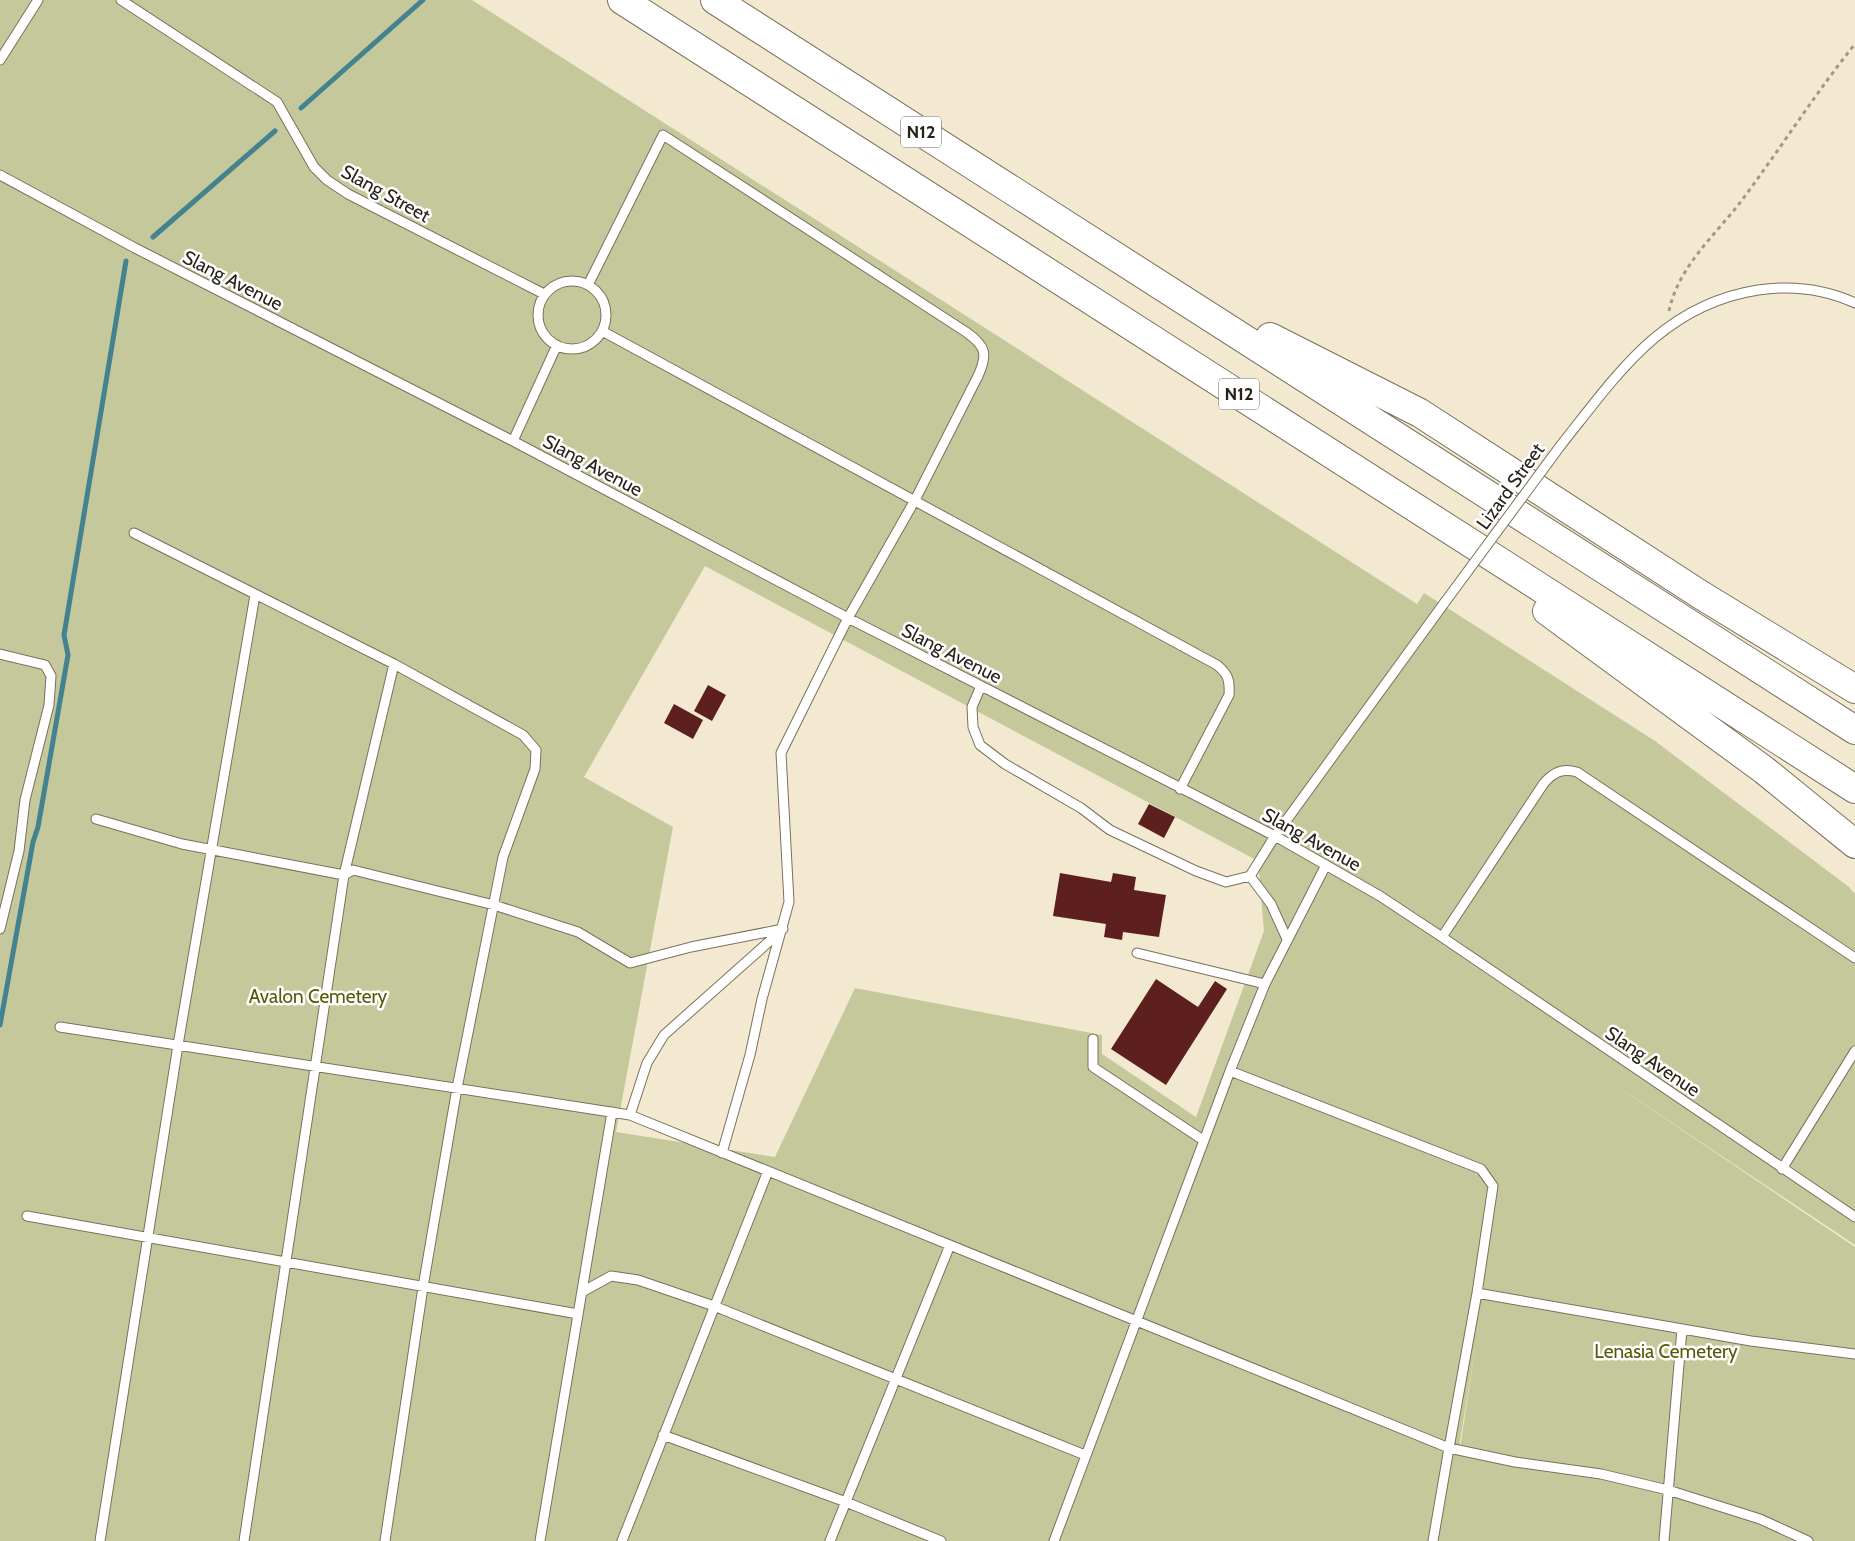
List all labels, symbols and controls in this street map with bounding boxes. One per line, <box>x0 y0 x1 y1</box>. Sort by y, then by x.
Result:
road number: N12 <box>901 116 941 148</box>
street label: Slang Street <box>337 160 435 227</box>
street label: Slang Avenue <box>179 245 287 316</box>
road number: N12 <box>1219 378 1259 409</box>
street label: Slang Avenue <box>539 430 647 501</box>
street label: Lizard Street <box>1471 438 1550 534</box>
street label: Slang Avenue <box>898 618 1006 689</box>
street label: Slang Avenue <box>1258 803 1365 876</box>
park label: Avalon Cemetery <box>249 985 388 1008</box>
street label: Slang Avenue <box>1601 1021 1705 1102</box>
park label: Lenasia Cemetery <box>1594 1340 1738 1363</box>

